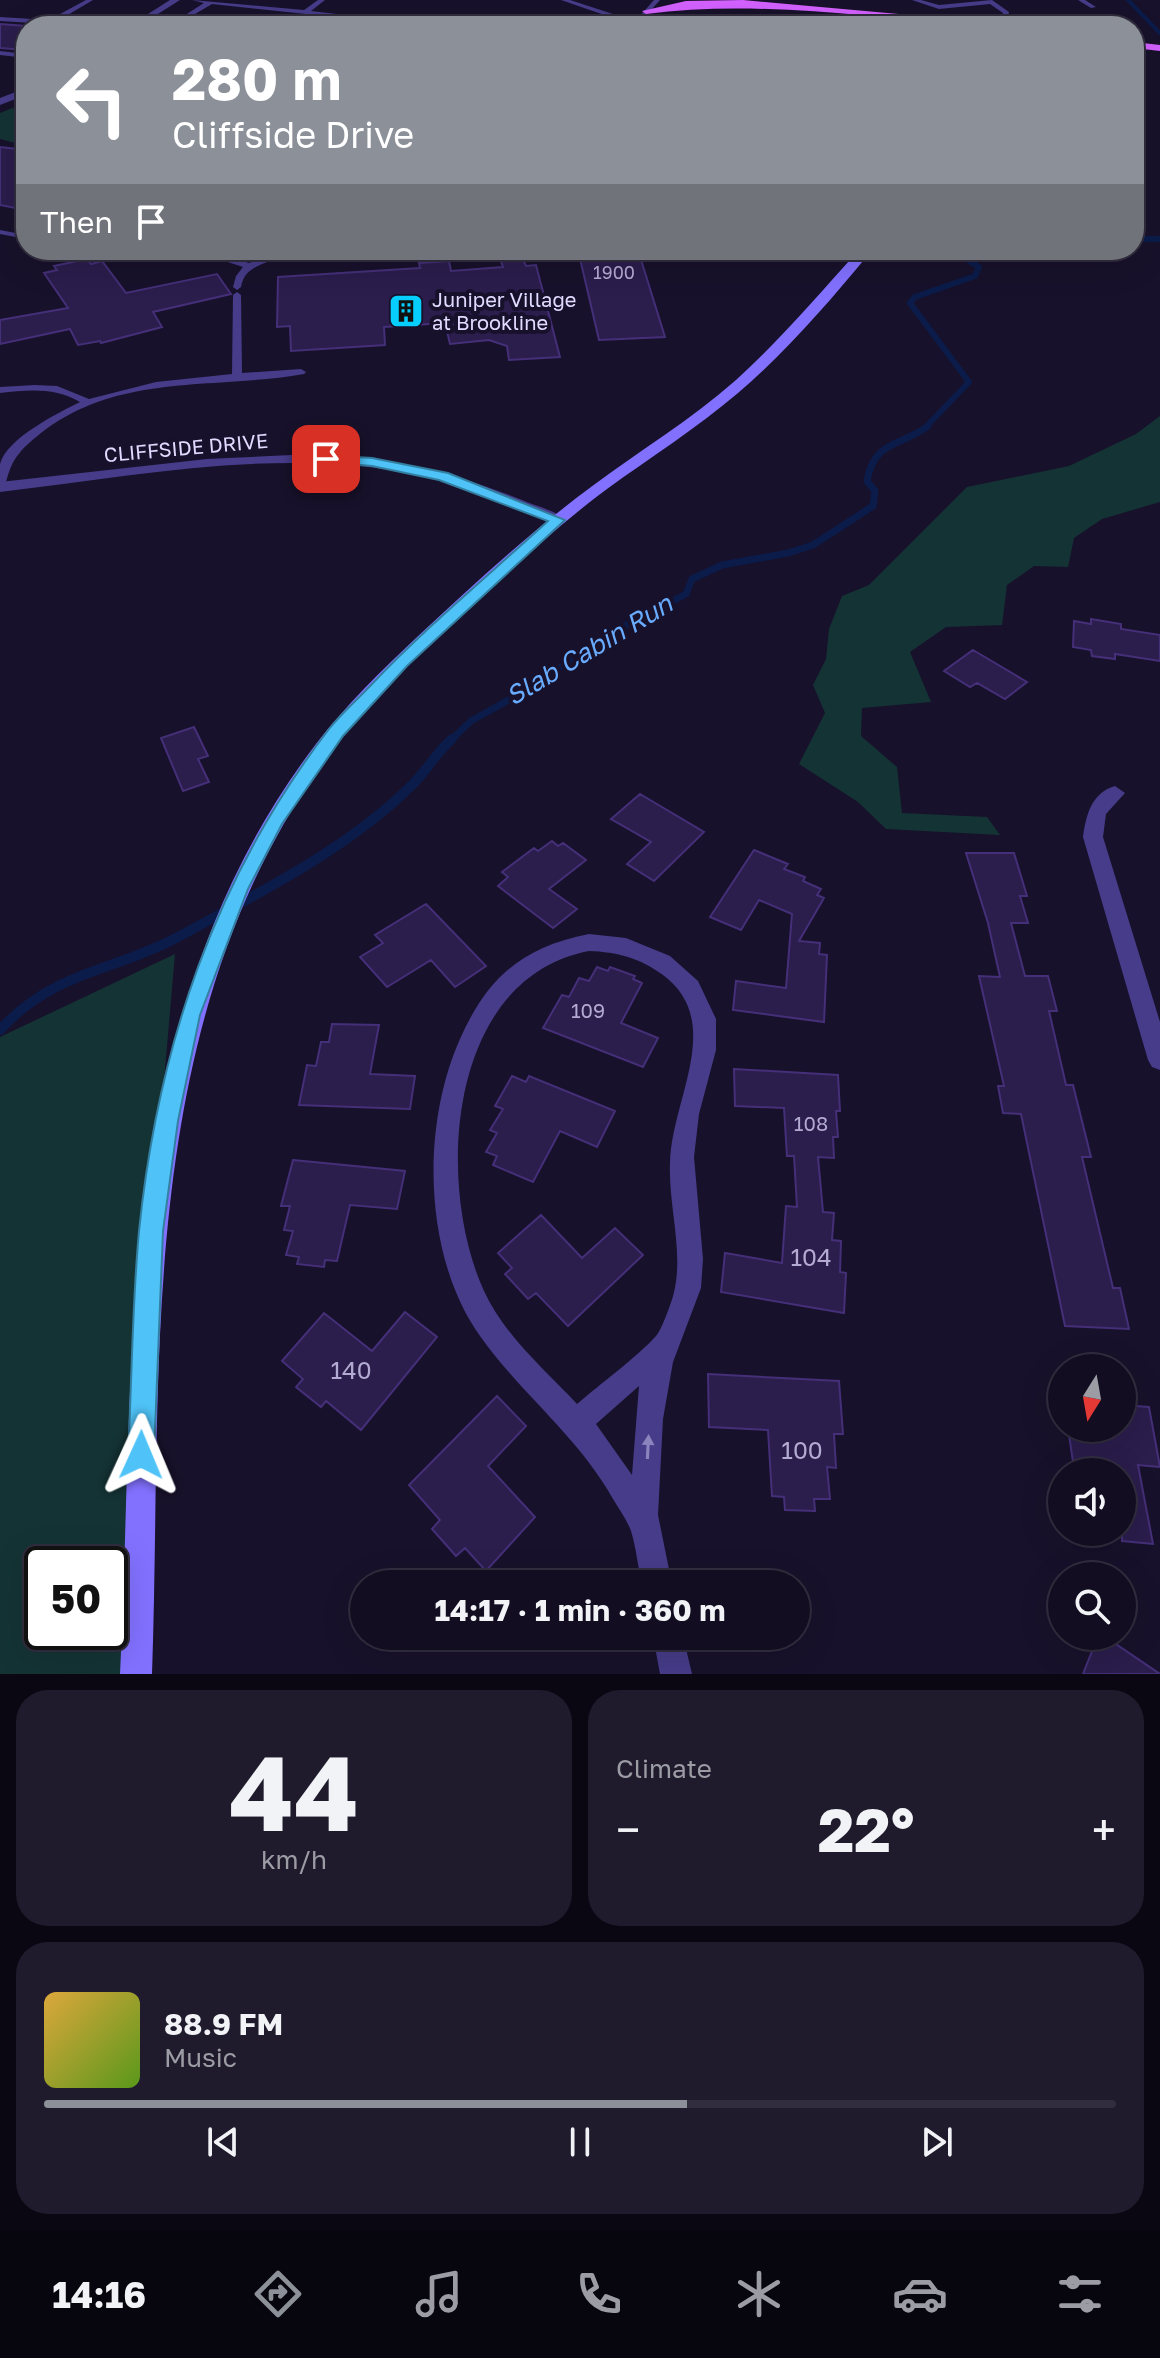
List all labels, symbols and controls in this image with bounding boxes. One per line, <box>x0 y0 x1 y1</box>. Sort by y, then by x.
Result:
text: 280 m <box>172 45 341 112</box>
icon: left <box>40 48 144 152</box>
text: Cliffside Drive <box>172 113 414 156</box>
icon: arrive <box>129 200 173 244</box>
text: Then <box>40 204 113 240</box>
house number: 1900 <box>593 261 635 283</box>
place label: Juniper Village at Brookline <box>432 287 576 334</box>
building icon: Juniper Village at Brookline <box>387 292 425 330</box>
pin <box>292 425 360 493</box>
street label: CLIFFSIDE DRIVE <box>103 428 269 466</box>
icon: arrive <box>304 437 348 481</box>
water label: Slab Cabin Run <box>500 587 679 711</box>
house number: 109 <box>571 998 605 1022</box>
house number: 108 <box>794 1111 828 1135</box>
house number: 104 <box>790 1242 832 1271</box>
north arrow <box>1048 1354 1136 1442</box>
map controls <box>1048 1354 1136 1650</box>
house number: 140 <box>330 1355 372 1384</box>
position arrow <box>99 1413 183 1497</box>
one-way arrow <box>642 1434 655 1459</box>
house number: 100 <box>781 1435 823 1464</box>
button: sound <box>1048 1458 1136 1546</box>
speed limit sign: 50 <box>24 1546 128 1650</box>
button: search <box>1048 1562 1136 1650</box>
text: 14:17 · 1 min · 360 m <box>435 1592 725 1628</box>
text: 44 <box>229 1729 359 1854</box>
text: Climate <box>616 1753 712 1784</box>
text: 22° <box>818 1793 914 1865</box>
text: − <box>616 1803 640 1856</box>
text: + <box>1092 1803 1116 1856</box>
text: km/h <box>261 1844 327 1875</box>
text: 88.9 FM <box>164 2006 283 2042</box>
text: Music <box>164 2042 237 2073</box>
icon: previous <box>201 2120 245 2164</box>
icon: pause <box>558 2120 602 2164</box>
icon: next <box>915 2120 959 2164</box>
icon: directions <box>250 2266 306 2322</box>
icon: music <box>411 2266 467 2322</box>
icon: phone <box>571 2266 627 2322</box>
icon: climate <box>731 2266 787 2322</box>
icon: car <box>892 2266 948 2322</box>
icon: filters <box>1052 2266 1108 2322</box>
text: 14:16 <box>52 2273 146 2316</box>

